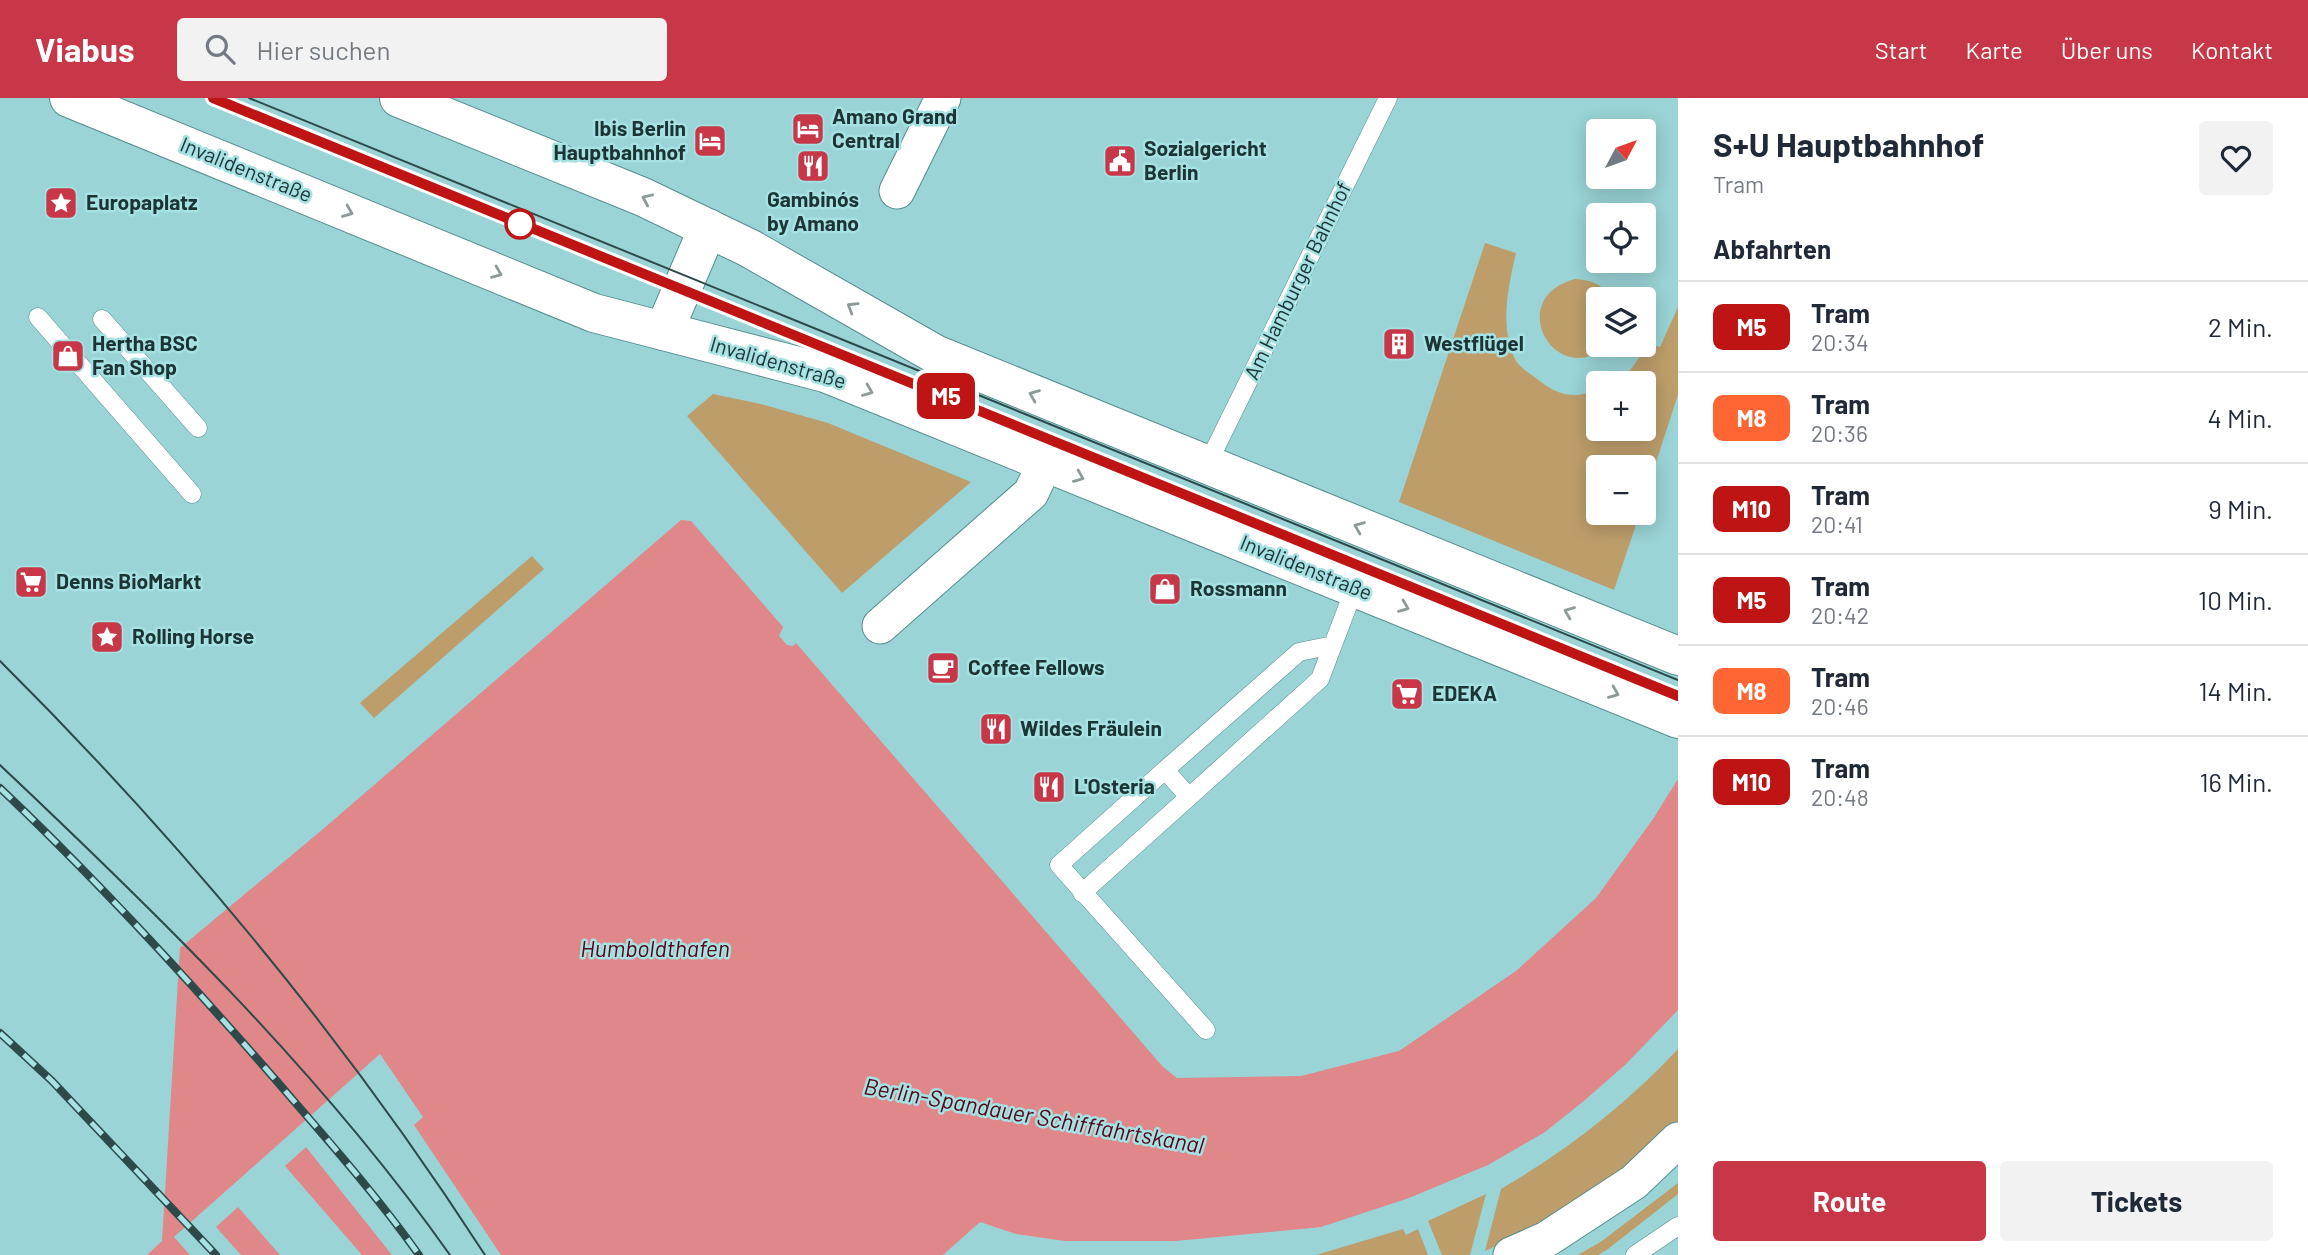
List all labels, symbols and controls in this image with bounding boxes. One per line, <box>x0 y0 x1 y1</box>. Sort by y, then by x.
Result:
search box <box>177 18 667 81</box>
text: Viabus <box>35 29 135 69</box>
icon: search <box>201 30 239 68</box>
text: Hier suchen <box>257 34 390 65</box>
text: Start <box>1875 35 1928 64</box>
text: Karte <box>1966 35 2023 64</box>
text: Über uns <box>2061 35 2153 64</box>
text: Kontakt <box>2191 35 2273 64</box>
place label: Amano Grand Central <box>832 103 957 152</box>
hotel icon: Amano Grand Central <box>789 110 827 148</box>
place label: Ibis Berlin Hauptbahnhof <box>553 115 686 164</box>
north arrow <box>1586 119 1656 189</box>
map controls <box>1586 119 1656 525</box>
button: heart <box>2199 121 2273 195</box>
hotel icon: Ibis Berlin Hauptbahnhof <box>691 122 729 160</box>
text: S+U Hauptbahnhof <box>1713 124 1984 164</box>
street label: Invalidenstraße <box>177 131 316 206</box>
place label: Sozialgericht Berlin <box>1144 135 1267 184</box>
public building icon: Sozialgericht Berlin <box>1101 142 1139 180</box>
restaurant icon: Gambinós by Amano <box>794 147 832 185</box>
text: Tram <box>1713 170 1764 198</box>
street label: Am Hamburger Bahnhof <box>1238 177 1355 383</box>
place icon: Europaplatz <box>42 184 80 222</box>
place label: Gambinós by Amano <box>767 186 859 235</box>
place label: Europaplatz <box>86 189 198 214</box>
one-way arrow <box>641 193 654 207</box>
button: locate <box>1586 203 1656 273</box>
one-way arrow <box>342 204 354 218</box>
unlabelled marker <box>505 209 535 239</box>
text: Abfahrten <box>1713 233 1831 264</box>
one-way arrow <box>490 265 502 279</box>
button: layers <box>1586 287 1656 357</box>
text: Tram <box>1811 297 1870 328</box>
one-way arrow <box>847 302 860 315</box>
text: 2 Min. <box>2208 311 2273 342</box>
text: M5 <box>1736 312 1767 341</box>
building icon: Westflügel <box>1380 325 1418 363</box>
text: 20:34 <box>1811 328 1869 356</box>
place label: Hertha BSC Fan Shop <box>92 330 198 379</box>
street label: Invalidenstraße <box>708 330 849 393</box>
place label: Westflügel <box>1424 330 1524 355</box>
shop icon: Hertha BSC Fan Shop <box>49 337 87 375</box>
button: + <box>1586 371 1656 441</box>
line badge: M5 <box>914 373 978 419</box>
text: M5 <box>931 381 961 410</box>
one-way arrow <box>861 383 874 397</box>
text: Tram <box>1811 388 1870 419</box>
one-way arrow <box>1029 389 1041 403</box>
text: 4 Min. <box>2208 402 2273 433</box>
text: M8 <box>1736 403 1767 432</box>
text: 20:36 <box>1811 419 1868 447</box>
button: − <box>1586 455 1656 525</box>
one-way arrow <box>1072 468 1084 482</box>
text: Tram <box>1811 479 1870 510</box>
text: 9 Min. <box>2208 493 2273 524</box>
text: M10 <box>1732 494 1771 523</box>
text: 20:41 <box>1811 510 1863 538</box>
one-way arrow <box>1353 521 1365 535</box>
street label: Invalidenstraße <box>1237 529 1376 604</box>
supermarket icon: Denns BioMarkt <box>12 563 50 601</box>
place label: Denns BioMarkt <box>56 568 202 593</box>
shop icon: Rossmann <box>1146 570 1184 608</box>
text: Tram <box>1811 570 1870 601</box>
place label: Rossmann <box>1190 575 1287 600</box>
text: 10 Min. <box>2198 584 2273 615</box>
text: M5 <box>1736 585 1767 614</box>
one-way arrow <box>1397 599 1409 613</box>
text: 20:42 <box>1811 601 1869 629</box>
one-way arrow <box>1564 607 1576 621</box>
place icon: Rolling Horse <box>88 618 126 656</box>
place label: Rolling Horse <box>132 623 254 648</box>
cafe icon: Coffee Fellows <box>924 649 962 687</box>
place label: Coffee Fellows <box>968 654 1104 679</box>
text: Tram <box>1811 661 1870 692</box>
supermarket icon: EDEKA <box>1388 675 1426 713</box>
text: 14 Min. <box>2198 675 2273 706</box>
text: M8 <box>1736 676 1767 705</box>
place label: EDEKA <box>1432 680 1497 705</box>
one-way arrow <box>1608 685 1620 699</box>
text: 20:46 <box>1811 692 1869 720</box>
restaurant icon: Wildes Fräulein <box>977 710 1015 748</box>
place label: Wildes Fräulein <box>1020 715 1162 740</box>
text: Tram <box>1811 752 1870 783</box>
text: 16 Min. <box>2199 766 2273 797</box>
text: M10 <box>1732 767 1771 796</box>
restaurant icon: L'Osteria <box>1030 768 1068 806</box>
place label: L'Osteria <box>1074 773 1155 798</box>
text: 20:48 <box>1811 783 1869 811</box>
water label: Humboldthafen <box>580 934 730 962</box>
water label: Berlin-Spandauer Schifffahrtskanal <box>862 1071 1206 1159</box>
button: Route <box>1713 1161 1986 1241</box>
button: Tickets <box>2000 1161 2273 1241</box>

